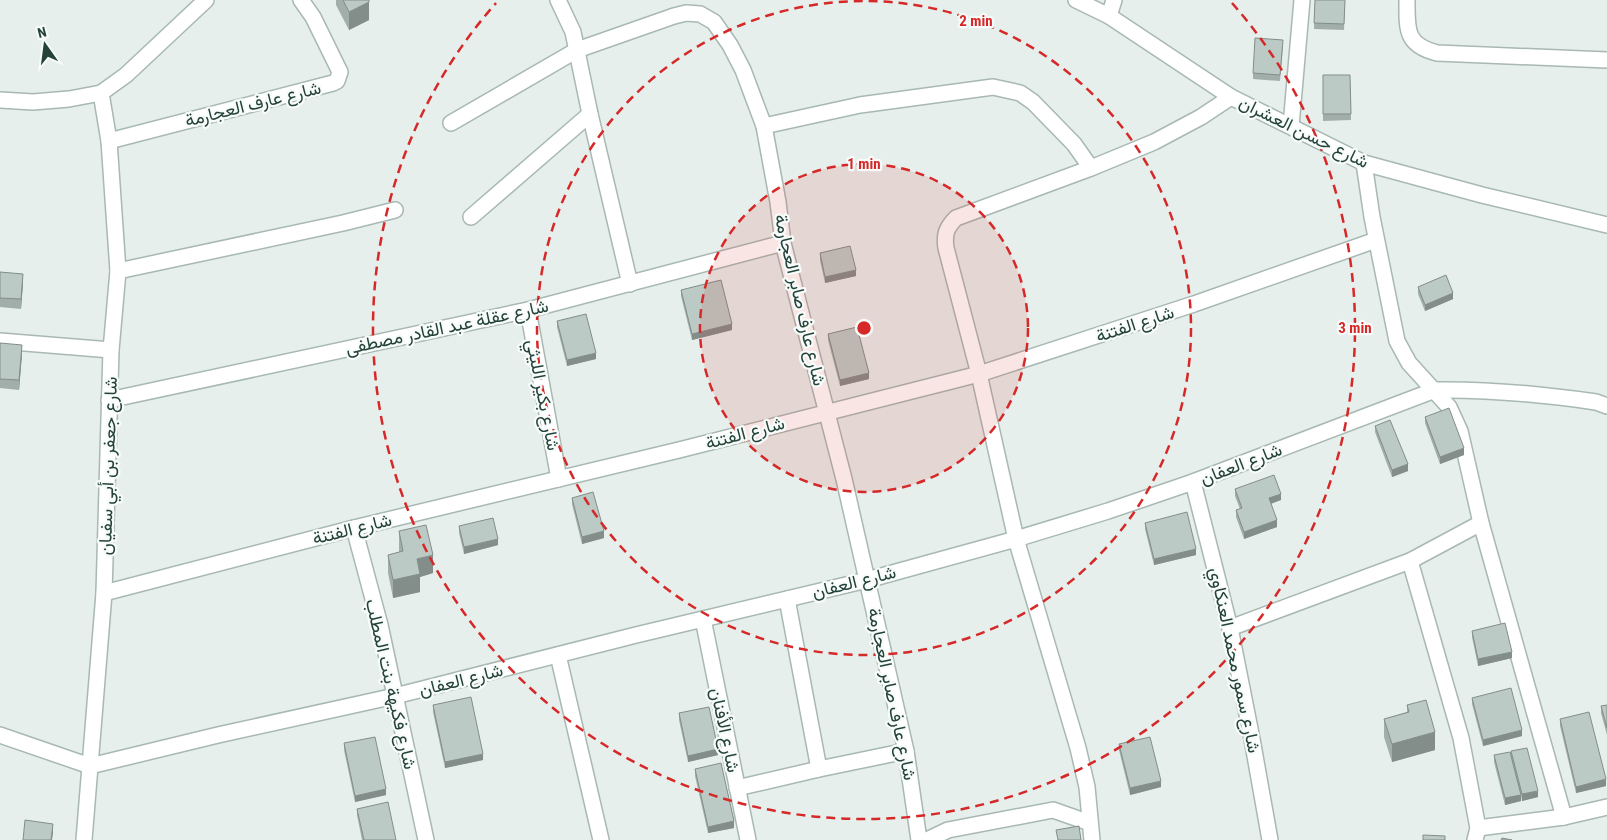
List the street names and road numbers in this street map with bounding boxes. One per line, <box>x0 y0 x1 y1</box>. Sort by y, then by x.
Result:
street label: شارع عارف العجارمة <box>183 76 324 133</box>
street label: شارع حسن العشران <box>1235 91 1372 174</box>
street label: شارع عارف صابر العجارمة <box>769 212 830 388</box>
street label: شارع عقلة عبد القادر مصطفى <box>343 295 551 360</box>
street label: شارع الفتنة <box>1093 301 1177 348</box>
street label: شارع بكير الليثي <box>518 338 565 453</box>
street label: شارع جعفر بن أبي سفيان <box>94 376 126 556</box>
street label: شارع الفتنة <box>703 412 787 455</box>
street label: شارع العفان <box>1197 438 1285 491</box>
street label: شارع الفتنة <box>310 509 394 550</box>
street label: شارع العفان <box>810 561 899 604</box>
street label: شارع سمور محمد العنكاوي <box>1201 565 1265 756</box>
street label: شارع فكيهة بنت المطلب <box>360 597 421 772</box>
street label: شارع عارف صابر العجارمة <box>862 606 921 782</box>
street label: شارع العفان <box>417 659 506 702</box>
street label: شارع الأفنان <box>704 686 745 775</box>

